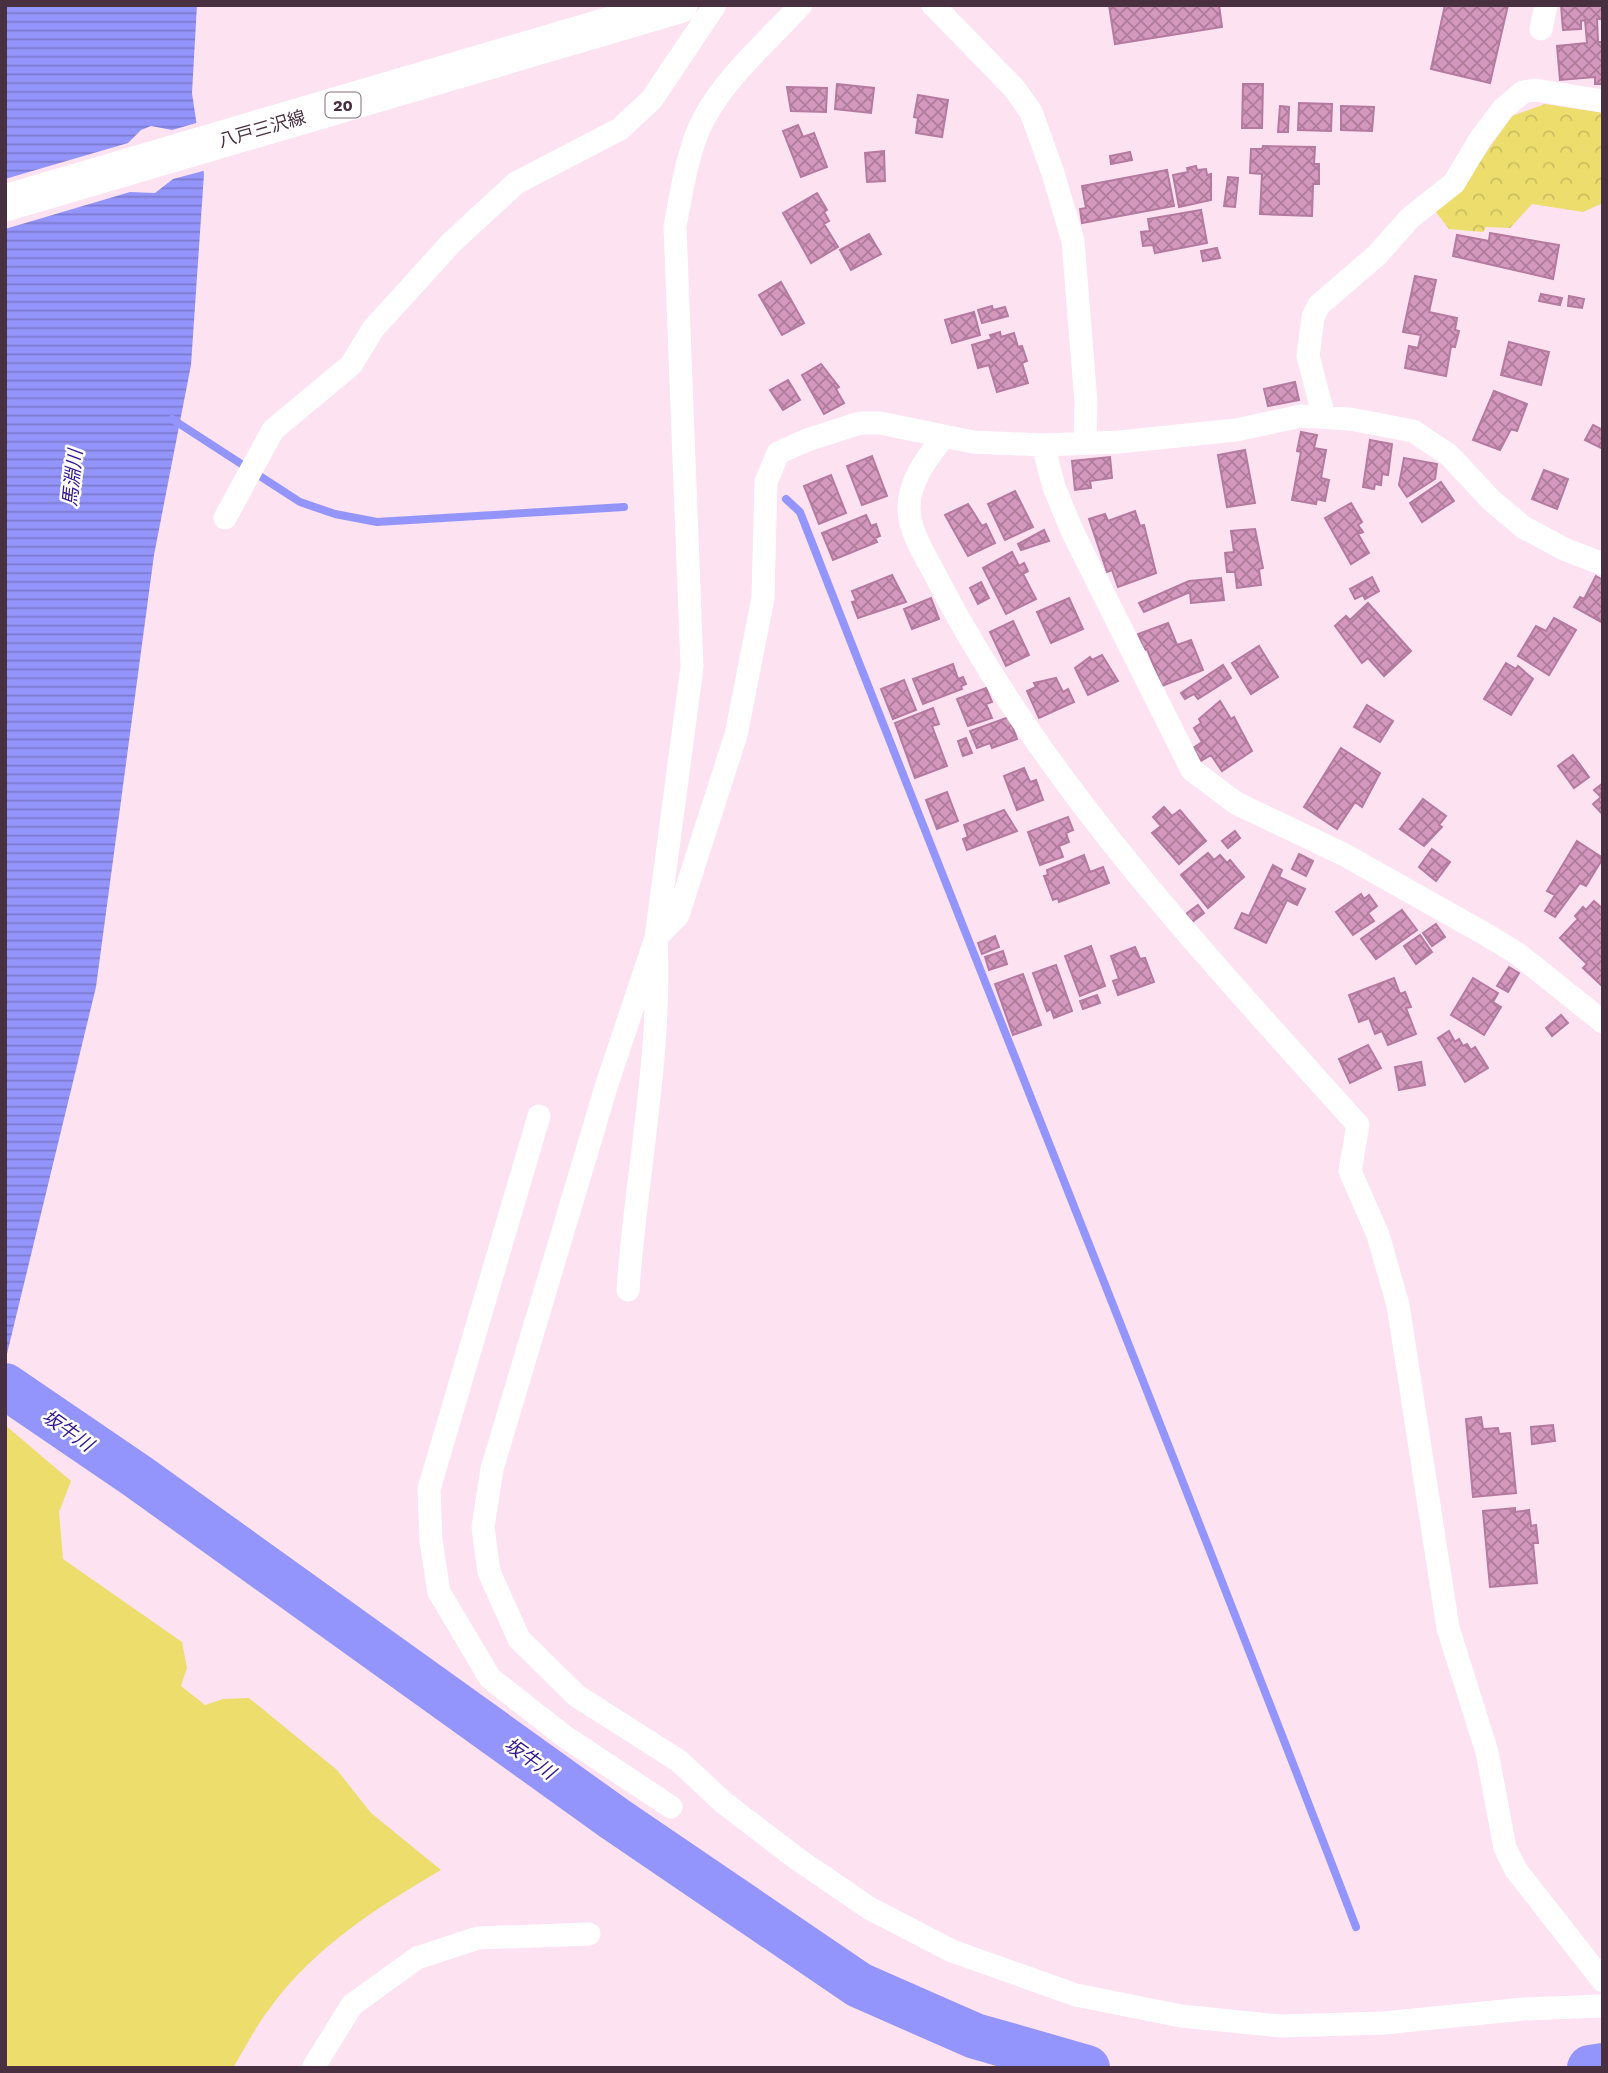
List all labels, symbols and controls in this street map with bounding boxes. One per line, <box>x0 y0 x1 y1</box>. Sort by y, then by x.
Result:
road number: 20 <box>326 92 360 118</box>
street label: 八戸三沢線 <box>216 106 308 151</box>
water label: 馬淵川 <box>58 447 87 508</box>
water label: 坂牛川 <box>38 1405 99 1457</box>
water label: 坂牛川 <box>500 1733 561 1785</box>

